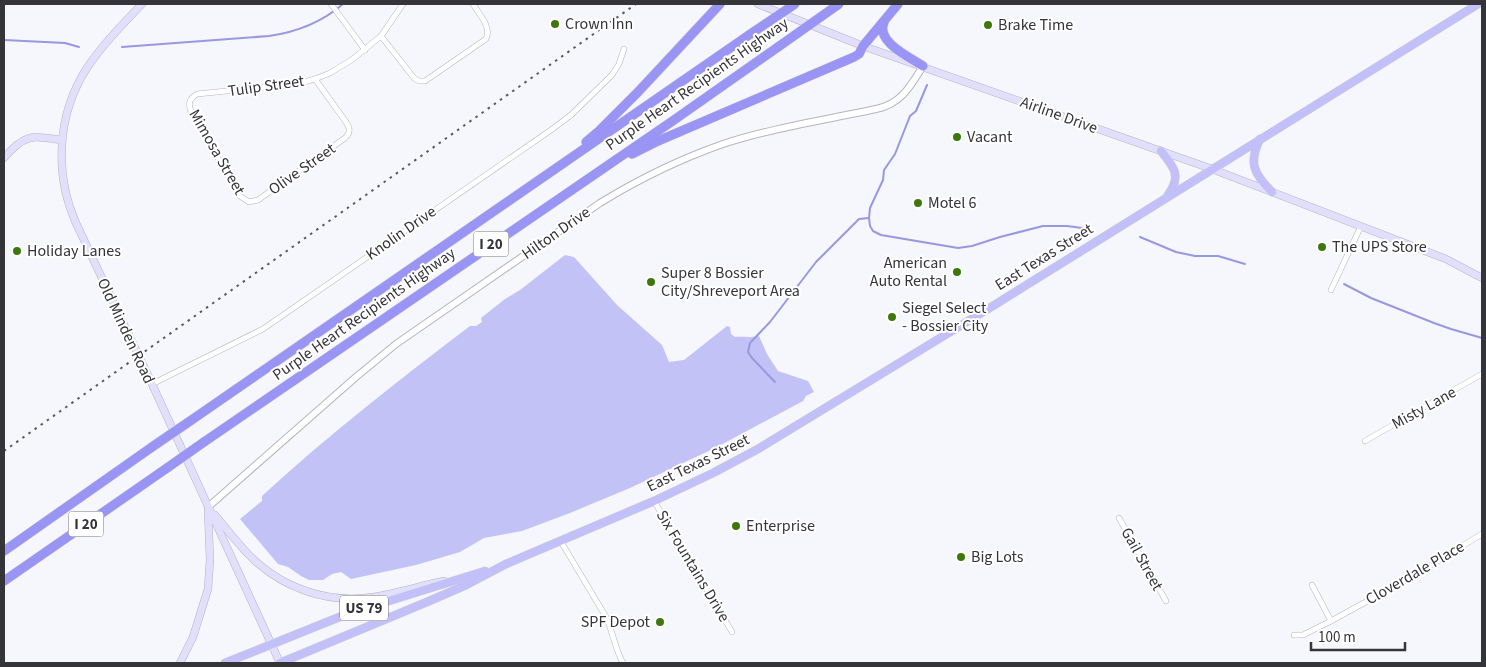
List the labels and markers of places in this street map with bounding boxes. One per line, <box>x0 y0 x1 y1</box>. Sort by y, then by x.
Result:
place label: Crown Inn <box>565 13 633 35</box>
place label: Brake Time <box>998 14 1073 36</box>
marker: Crown Inn <box>549 18 561 30</box>
marker: Brake Time <box>982 19 994 31</box>
place label: Vacant <box>967 126 1013 148</box>
marker: Vacant <box>951 131 963 143</box>
place label: Motel 6 <box>928 192 976 214</box>
marker: Motel 6 <box>912 197 924 209</box>
place label: The UPS Store <box>1332 236 1427 258</box>
place label: Holiday Lanes <box>27 240 121 262</box>
marker: The UPS Store <box>1316 241 1328 253</box>
marker: Holiday Lanes <box>11 245 23 257</box>
place label: American Auto Rental <box>870 252 947 292</box>
place label: Super 8 Bossier City/Shreveport Area <box>661 262 800 302</box>
marker: American Auto Rental <box>951 266 963 278</box>
marker: Super 8 Bossier City/Shreveport Area <box>645 276 657 288</box>
place label: Siegel Select - Bossier City <box>902 297 989 337</box>
marker: Siegel Select - Bossier City <box>886 311 898 323</box>
place label: Enterprise <box>746 515 815 537</box>
marker: Enterprise <box>730 520 742 532</box>
place label: Big Lots <box>971 546 1024 568</box>
marker: Big Lots <box>955 551 967 563</box>
place label: SPF Depot <box>581 611 651 633</box>
marker: SPF Depot <box>654 616 666 628</box>

